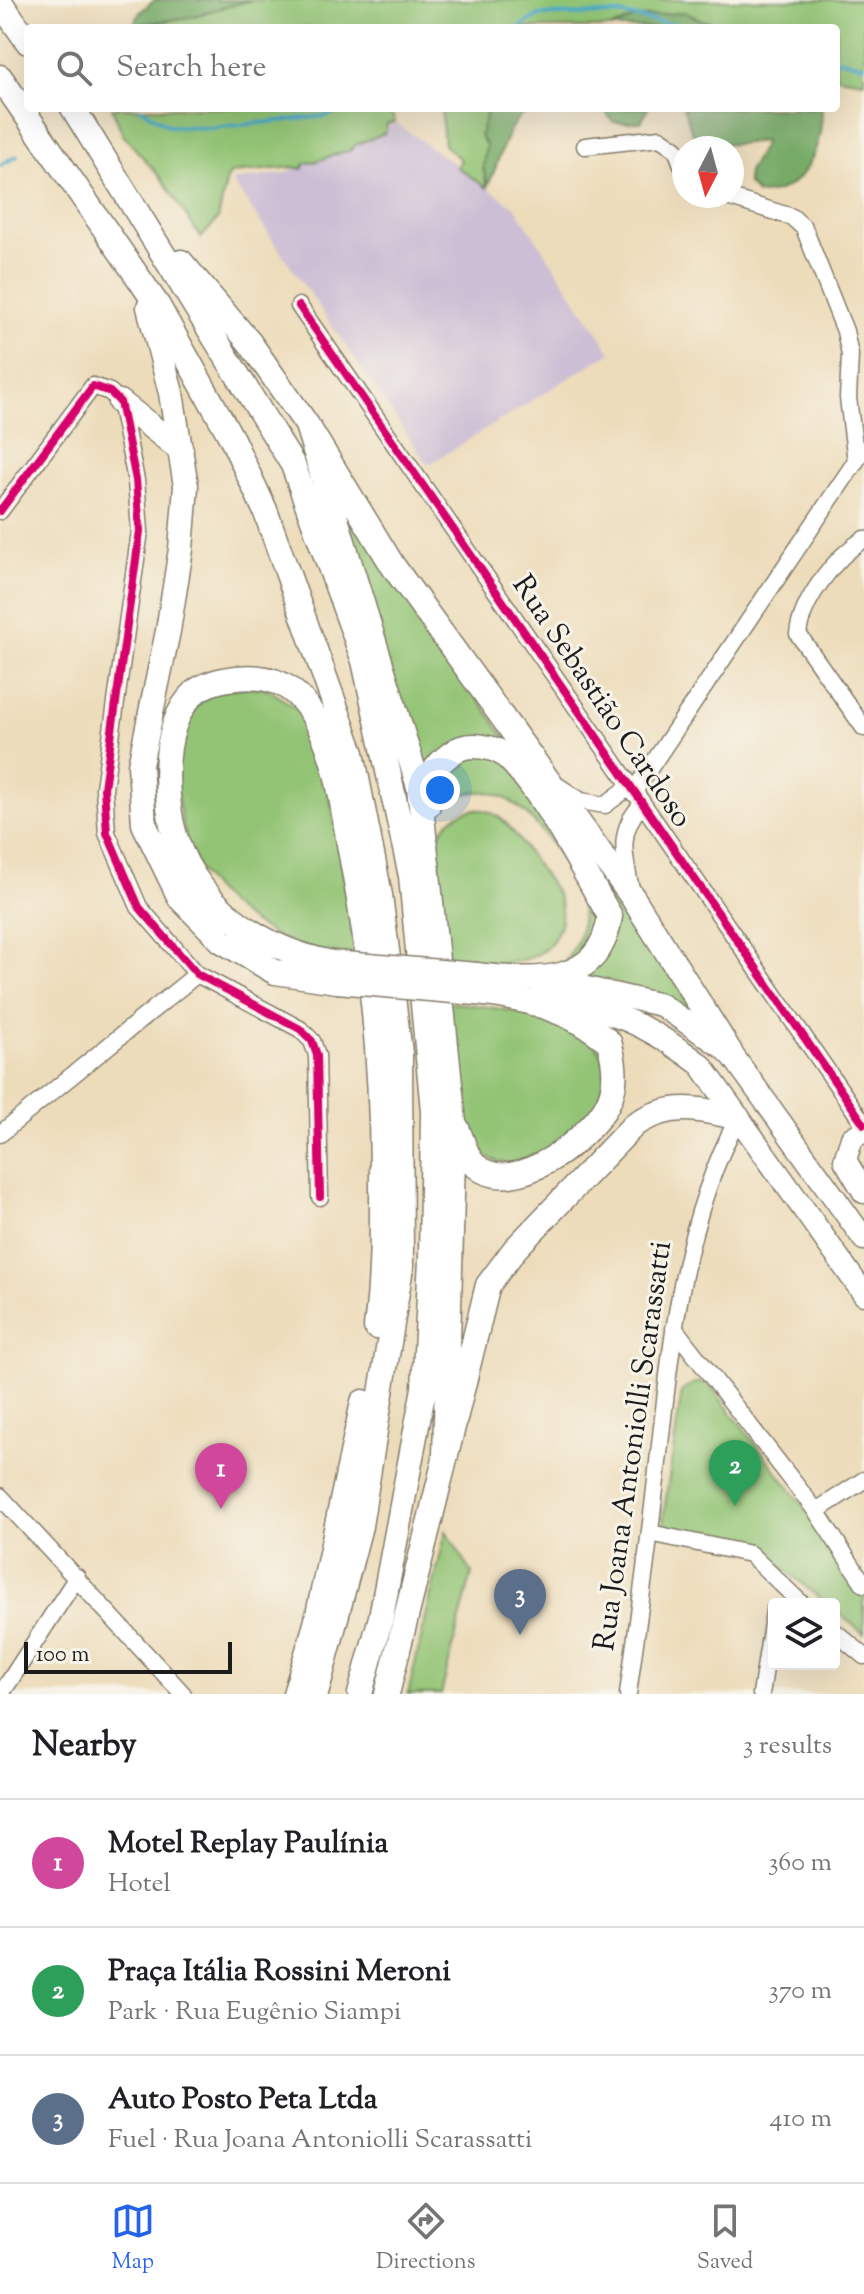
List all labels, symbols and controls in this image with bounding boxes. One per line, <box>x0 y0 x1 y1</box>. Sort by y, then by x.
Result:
search box <box>24 24 840 112</box>
icon: search <box>52 46 96 90</box>
text: Search here <box>116 47 266 90</box>
north arrow <box>672 136 744 208</box>
street label: Rua Sebastião Cardoso <box>500 567 702 837</box>
your location <box>420 770 460 810</box>
street label: Rua Joana Antoniolli Scarassatti <box>584 1238 684 1654</box>
pin: 2 <box>709 1440 761 1506</box>
pin: 1 <box>195 1443 247 1509</box>
pin: 3 <box>494 1569 546 1635</box>
map controls <box>768 1598 840 1670</box>
button: layers <box>768 1598 840 1670</box>
scale bar <box>24 1638 232 1674</box>
text: 100 m <box>36 1640 89 1672</box>
text: Nearby <box>32 1722 137 1771</box>
text: 3 results <box>743 1728 832 1765</box>
text: Motel Replay Paulínia <box>108 1823 388 1866</box>
text: 1 <box>54 1845 62 1882</box>
text: 360 m <box>768 1845 832 1882</box>
text: Hotel <box>108 1866 171 1903</box>
text: Praça Itália Rossini Meroni <box>108 1951 451 1994</box>
text: 2 <box>52 1973 64 2010</box>
text: 370 m <box>768 1973 832 2010</box>
text: Park · Rua Eugênio Siampi <box>108 1994 401 2031</box>
text: Auto Posto Peta Ltda <box>108 2079 378 2122</box>
text: 3 <box>53 2101 63 2138</box>
text: 410 m <box>770 2101 832 2138</box>
text: Fuel · Rua Joana Antoniolli Scarassatti <box>108 2122 532 2159</box>
tab: Map <box>111 2199 155 2279</box>
tab: Directions <box>376 2199 475 2279</box>
tab: Saved <box>697 2199 753 2279</box>

